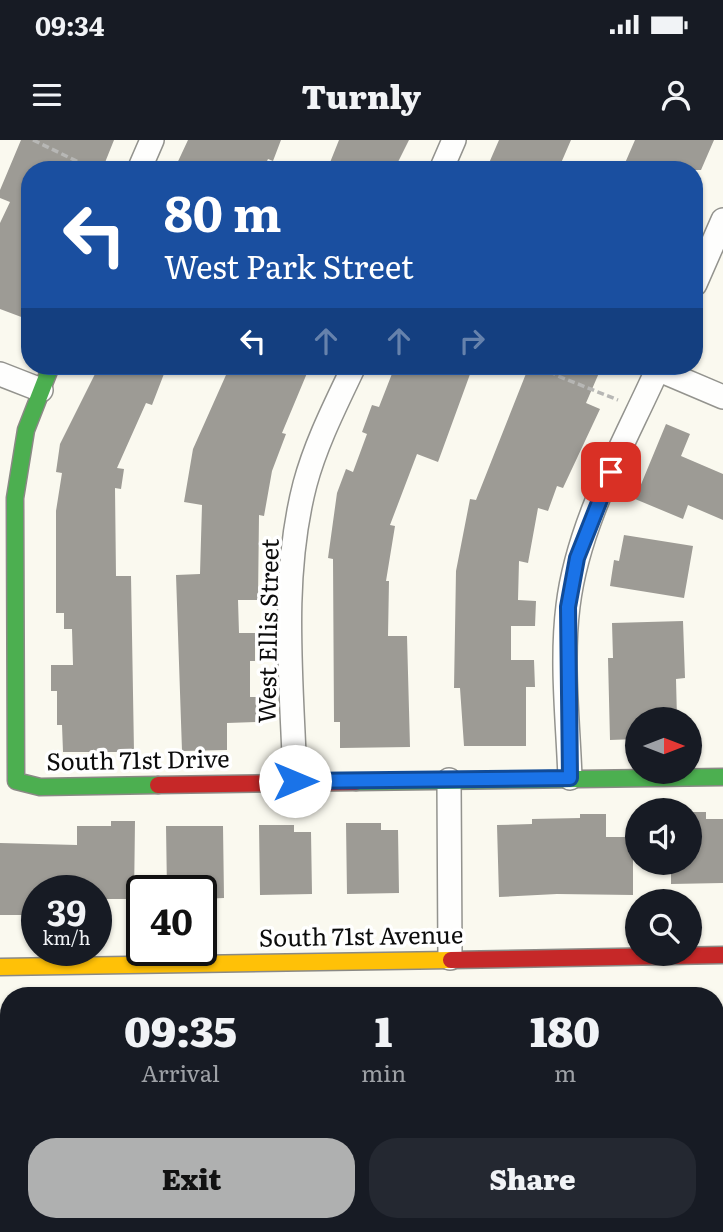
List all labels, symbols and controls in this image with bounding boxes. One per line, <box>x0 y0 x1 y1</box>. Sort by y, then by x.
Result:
text: 09:34 <box>35 5 104 44</box>
text: Turnly <box>302 71 421 119</box>
icon: menu <box>28 76 66 114</box>
icon: person <box>657 76 695 114</box>
text: 80 m <box>164 174 282 247</box>
icon: left <box>49 189 140 280</box>
text: West Park Street <box>164 241 414 289</box>
icon: left <box>234 322 272 360</box>
icon: ahead <box>307 322 345 360</box>
icon: ahead <box>380 322 418 360</box>
icon: right <box>453 322 491 360</box>
pin <box>581 442 641 502</box>
icon: arrive <box>592 453 630 491</box>
street label: West Ellis Street <box>247 538 286 724</box>
north arrow <box>625 707 702 784</box>
map controls <box>625 707 702 966</box>
street label: South 71st Drive <box>46 739 230 778</box>
position arrow <box>258 744 332 818</box>
button: sound <box>625 798 702 875</box>
speed limit sign: 40 <box>126 875 217 966</box>
text: 39 <box>47 885 86 937</box>
button: search <box>625 889 702 966</box>
street label: South 71st Avenue <box>258 915 464 954</box>
text: km/h <box>43 924 90 951</box>
text: 09:35 <box>124 998 237 1060</box>
text: 1 <box>375 998 392 1060</box>
text: 180 <box>530 998 600 1060</box>
text: Arrival <box>141 1055 220 1089</box>
text: min <box>361 1055 406 1089</box>
text: m <box>554 1055 576 1089</box>
button: Exit <box>28 1138 355 1218</box>
button: Share <box>369 1138 696 1218</box>

